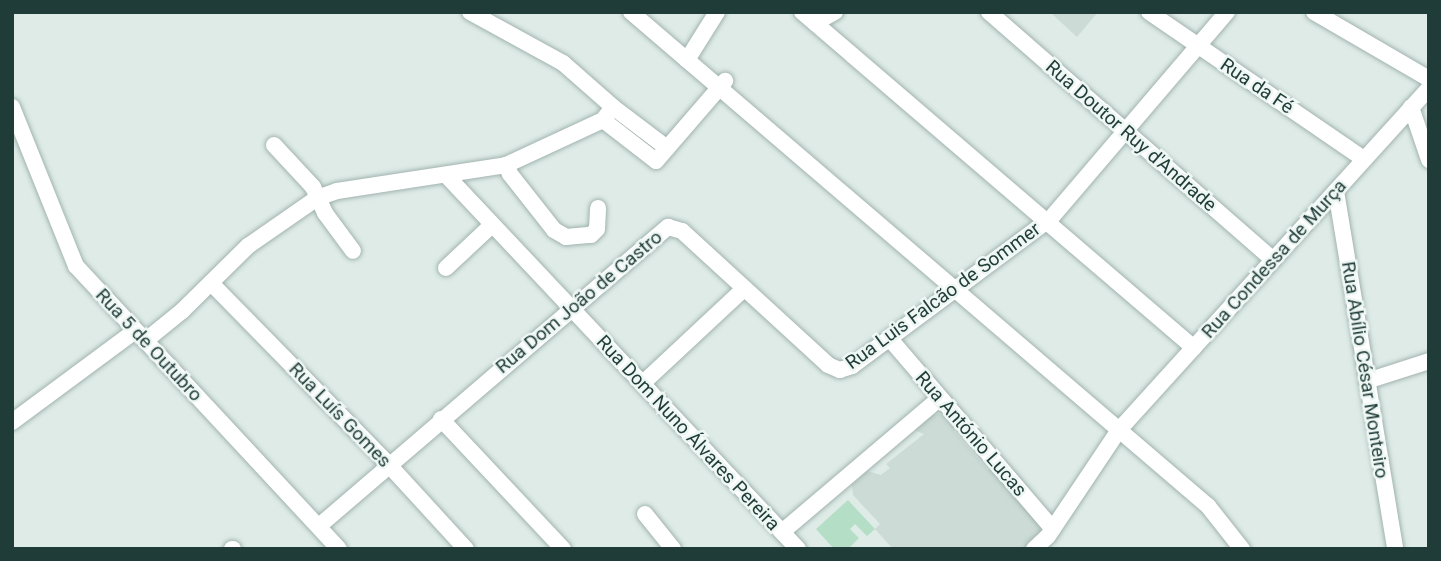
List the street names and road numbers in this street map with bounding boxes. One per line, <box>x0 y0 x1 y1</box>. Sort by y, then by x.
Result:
street label: Rua da Fé <box>1216 53 1298 119</box>
street label: Rua Doutor Ruy d'Andrade <box>1041 56 1221 216</box>
street label: Rua Condessa de Murça <box>1197 175 1351 343</box>
street label: Rua Luis Falcão de Sommer <box>841 218 1045 374</box>
street label: Rua Dom João de Castro <box>491 226 667 378</box>
street label: Rua Abílio César Monteiro <box>1337 260 1393 480</box>
street label: Rua 5 de Outubro <box>91 284 207 406</box>
street label: Rua Dom Nuno Álvares Pereira <box>591 331 785 535</box>
street label: Rua Luís Gomes <box>284 358 396 472</box>
street label: Rua António Lucas <box>911 367 1031 501</box>

